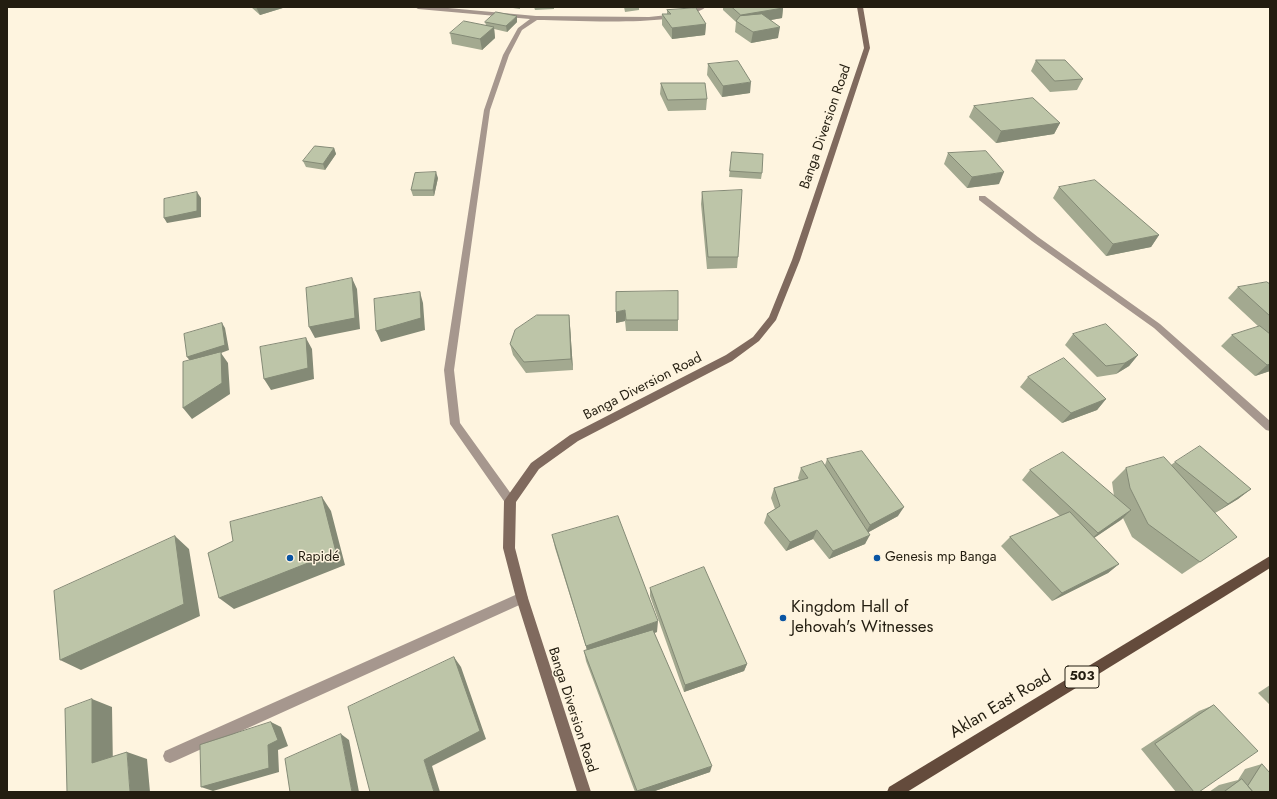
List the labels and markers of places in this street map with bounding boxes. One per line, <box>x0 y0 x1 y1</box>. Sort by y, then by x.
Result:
place label: Rapidé <box>298 550 339 566</box>
place label: Genesis mp Banga <box>885 550 996 566</box>
marker: Rapidé <box>285 553 295 563</box>
marker: Genesis mp Banga <box>872 553 882 563</box>
place label: Kingdom Hall of Jehovah's Witnesses <box>791 598 933 638</box>
marker: Kingdom Hall of Jehovah's Witnesses <box>778 613 788 623</box>

